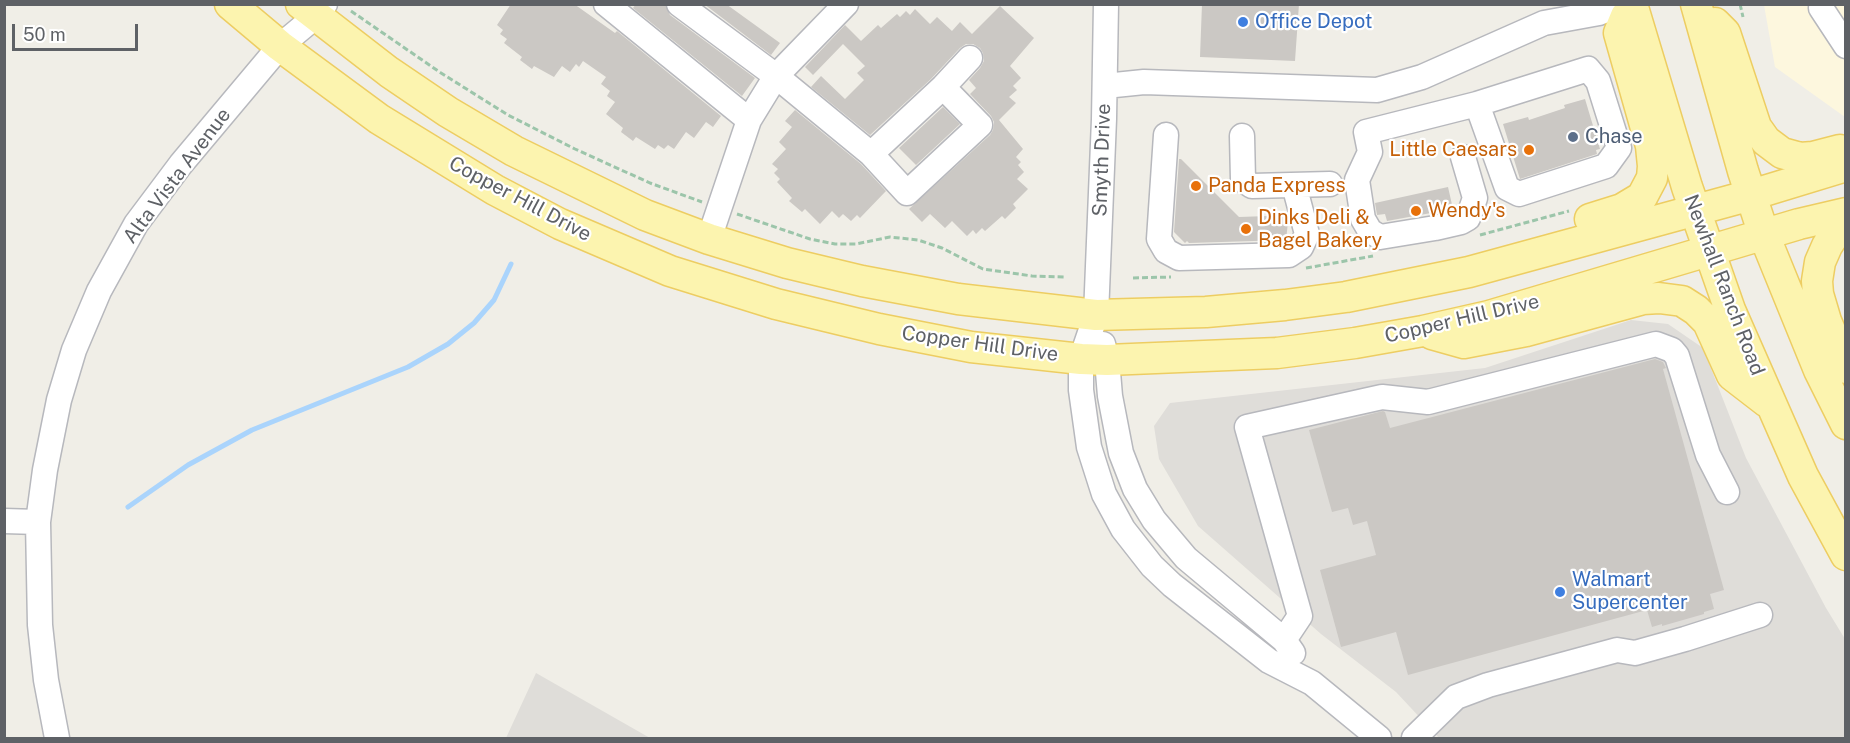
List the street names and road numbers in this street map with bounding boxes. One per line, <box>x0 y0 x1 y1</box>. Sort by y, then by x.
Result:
street label: Alta Vista Avenue <box>118 103 236 249</box>
street label: Smyth Drive <box>1088 103 1116 217</box>
street label: Copper Hill Drive <box>445 151 595 247</box>
street label: Newhall Ranch Road <box>1679 191 1769 379</box>
street label: Copper Hill Drive <box>1382 290 1542 348</box>
street label: Copper Hill Drive <box>900 321 1060 367</box>

